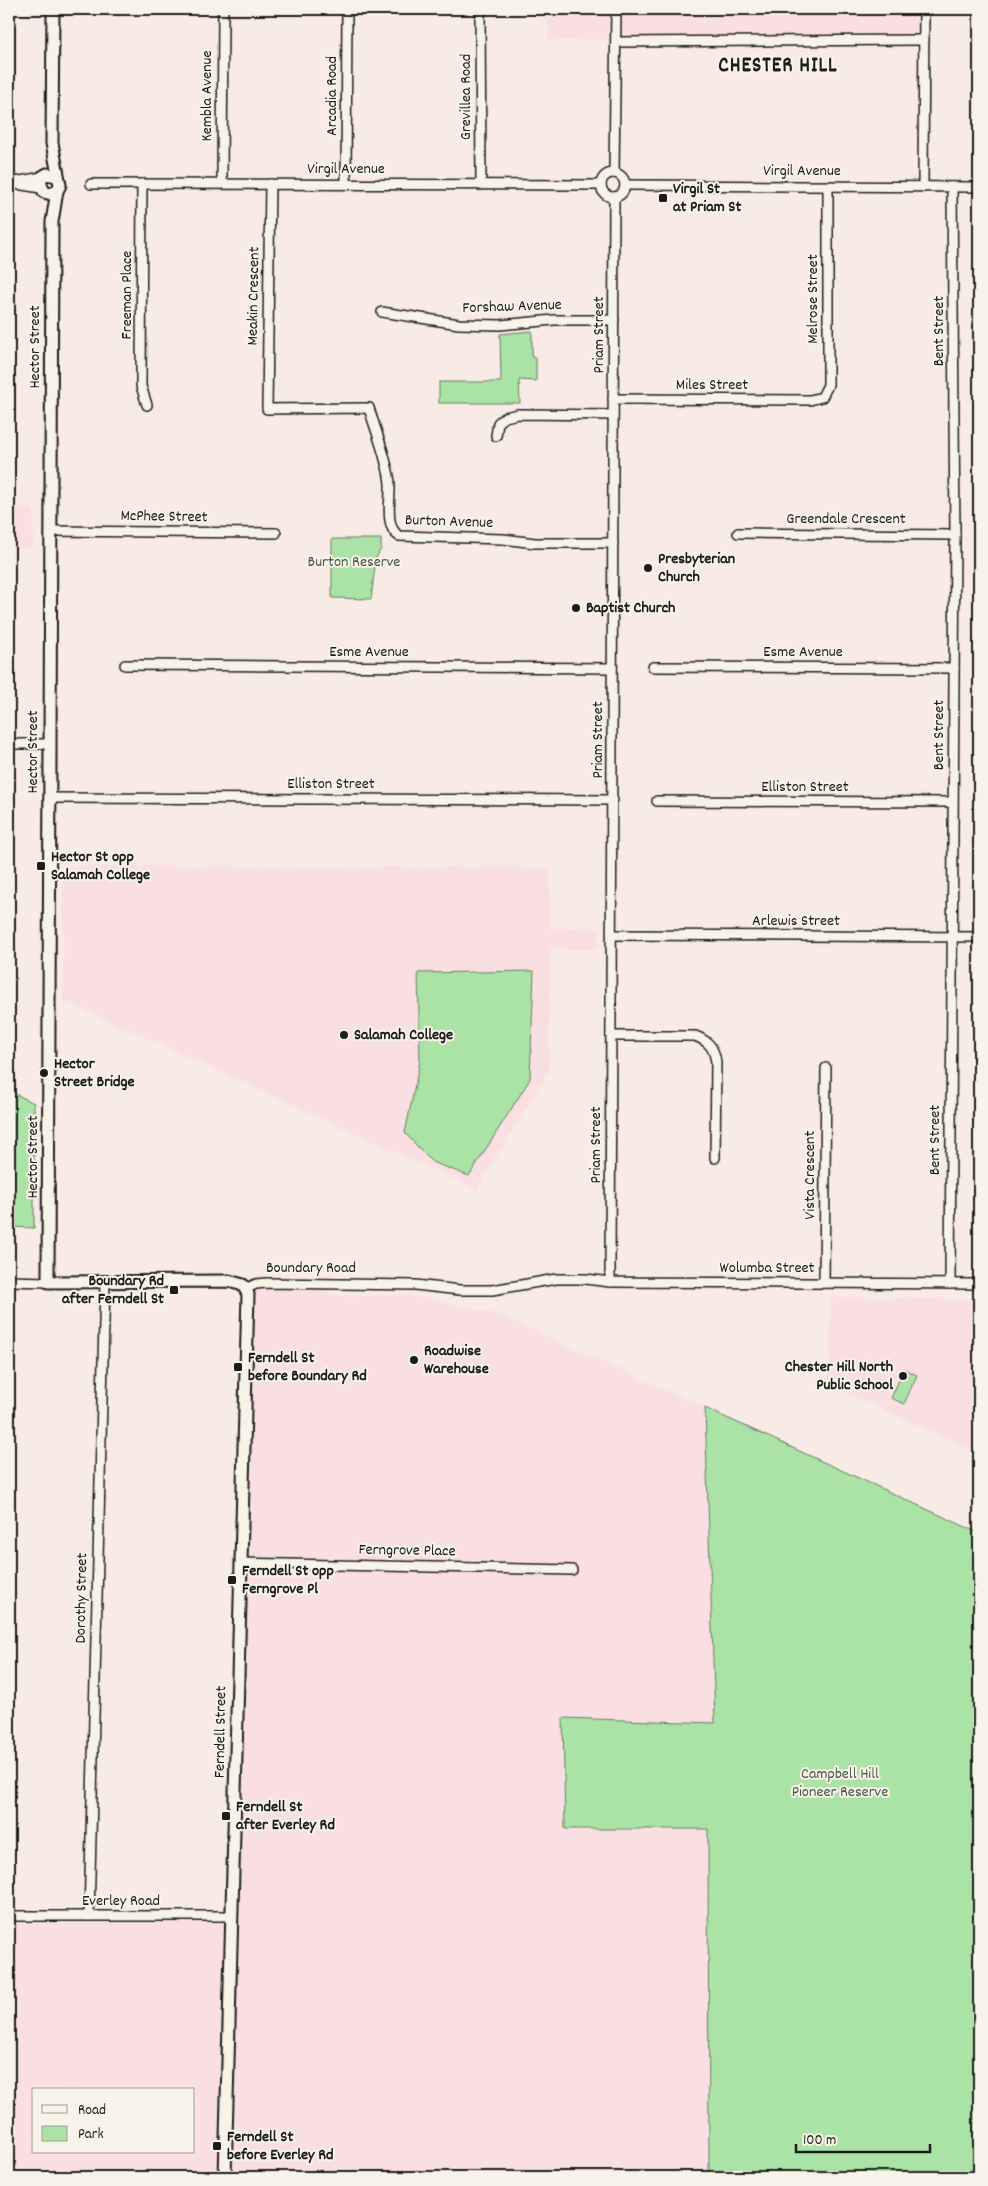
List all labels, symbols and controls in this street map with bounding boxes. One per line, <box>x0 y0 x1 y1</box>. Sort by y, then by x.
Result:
street label: Kembla Avenue <box>196 50 219 142</box>
district label: CHESTER HILL <box>718 52 838 82</box>
street label: Grevillea Road <box>455 54 478 140</box>
street label: Arcadia Road <box>321 56 344 136</box>
street label: Virgil Avenue <box>307 158 385 181</box>
street label: Virgil Avenue <box>763 160 841 183</box>
place label: Virgil St at Priam St <box>673 178 741 219</box>
marker: Virgil St at Priam St <box>657 192 669 204</box>
street label: Meakin Crescent <box>242 246 266 346</box>
street label: Freeman Place <box>116 251 139 339</box>
street label: Melrose Street <box>802 254 825 344</box>
street label: Forshaw Avenue <box>462 294 562 320</box>
street label: Priam Street <box>588 296 611 374</box>
street label: Bent Street <box>928 296 951 366</box>
street label: Hector Street <box>24 305 47 389</box>
street label: Miles Street <box>676 374 748 397</box>
street label: McPhee Street <box>120 505 208 529</box>
street label: Greendale Crescent <box>786 508 906 531</box>
street label: Burton Avenue <box>404 509 494 535</box>
place label: Presbyterian Church <box>658 548 735 589</box>
park label: Burton Reserve <box>308 551 400 574</box>
marker: Presbyterian Church <box>642 562 654 574</box>
place label: Baptist Church <box>586 597 675 620</box>
marker: Baptist Church <box>570 602 582 614</box>
street label: Esme Avenue <box>329 641 409 664</box>
street label: Esme Avenue <box>763 641 843 664</box>
street label: Bent Street <box>928 700 951 770</box>
street label: Priam Street <box>587 701 610 779</box>
street label: Hector Street <box>22 710 45 794</box>
street label: Elliston Street <box>287 773 375 796</box>
street label: Elliston Street <box>761 776 849 799</box>
place label: Hector St opp Salamah College <box>51 846 150 887</box>
marker: Hector St opp Salamah College <box>35 860 47 872</box>
street label: Arlewis Street <box>752 910 840 933</box>
place label: Salamah College <box>354 1024 453 1047</box>
marker: Salamah College <box>338 1029 350 1041</box>
place label: Hector Street Bridge <box>54 1053 135 1094</box>
marker: Hector Street Bridge <box>38 1067 50 1079</box>
street label: Bent Street <box>924 1105 947 1175</box>
street label: Priam Street <box>585 1106 608 1184</box>
street label: Hector Street <box>22 1115 45 1199</box>
street label: Vista Crescent <box>799 1131 822 1219</box>
street label: Boundary Road <box>266 1257 356 1280</box>
street label: Wolumba Street <box>720 1257 815 1280</box>
place label: Boundary Rd after Ferndell St <box>62 1270 164 1311</box>
marker: Boundary Rd after Ferndell St <box>168 1284 180 1296</box>
place label: Roadwise Warehouse <box>424 1340 489 1381</box>
place label: Ferndell St before Boundary Rd <box>248 1347 367 1388</box>
marker: Roadwise Warehouse <box>408 1354 420 1366</box>
place label: Chester Hill North Public School <box>785 1356 893 1397</box>
marker: Ferndell St before Boundary Rd <box>232 1361 244 1373</box>
marker: Chester Hill North Public School <box>897 1370 909 1382</box>
street label: Ferngrove Place <box>358 1539 456 1563</box>
street label: Dorothy Street <box>70 1552 94 1644</box>
place label: Ferndell St opp Ferngrove Pl <box>242 1560 334 1601</box>
marker: Ferndell St opp Ferngrove Pl <box>226 1574 238 1586</box>
street label: Ferndell Street <box>209 1686 233 1778</box>
park label: Campbell Hill Pioneer Reserve <box>792 1763 888 1804</box>
place label: Ferndell St after Everley Rd <box>236 1796 335 1837</box>
marker: Ferndell St after Everley Rd <box>220 1810 232 1822</box>
street label: Everley Road <box>82 1890 160 1913</box>
legend <box>32 2088 195 2154</box>
text: Road <box>78 2100 106 2122</box>
scale bar <box>796 2121 929 2153</box>
text: Park <box>78 2124 104 2146</box>
place label: Ferndell St before Everley Rd <box>227 2126 334 2167</box>
text: 100 m <box>803 2130 836 2152</box>
marker: Ferndell St before Everley Rd <box>211 2140 223 2152</box>

